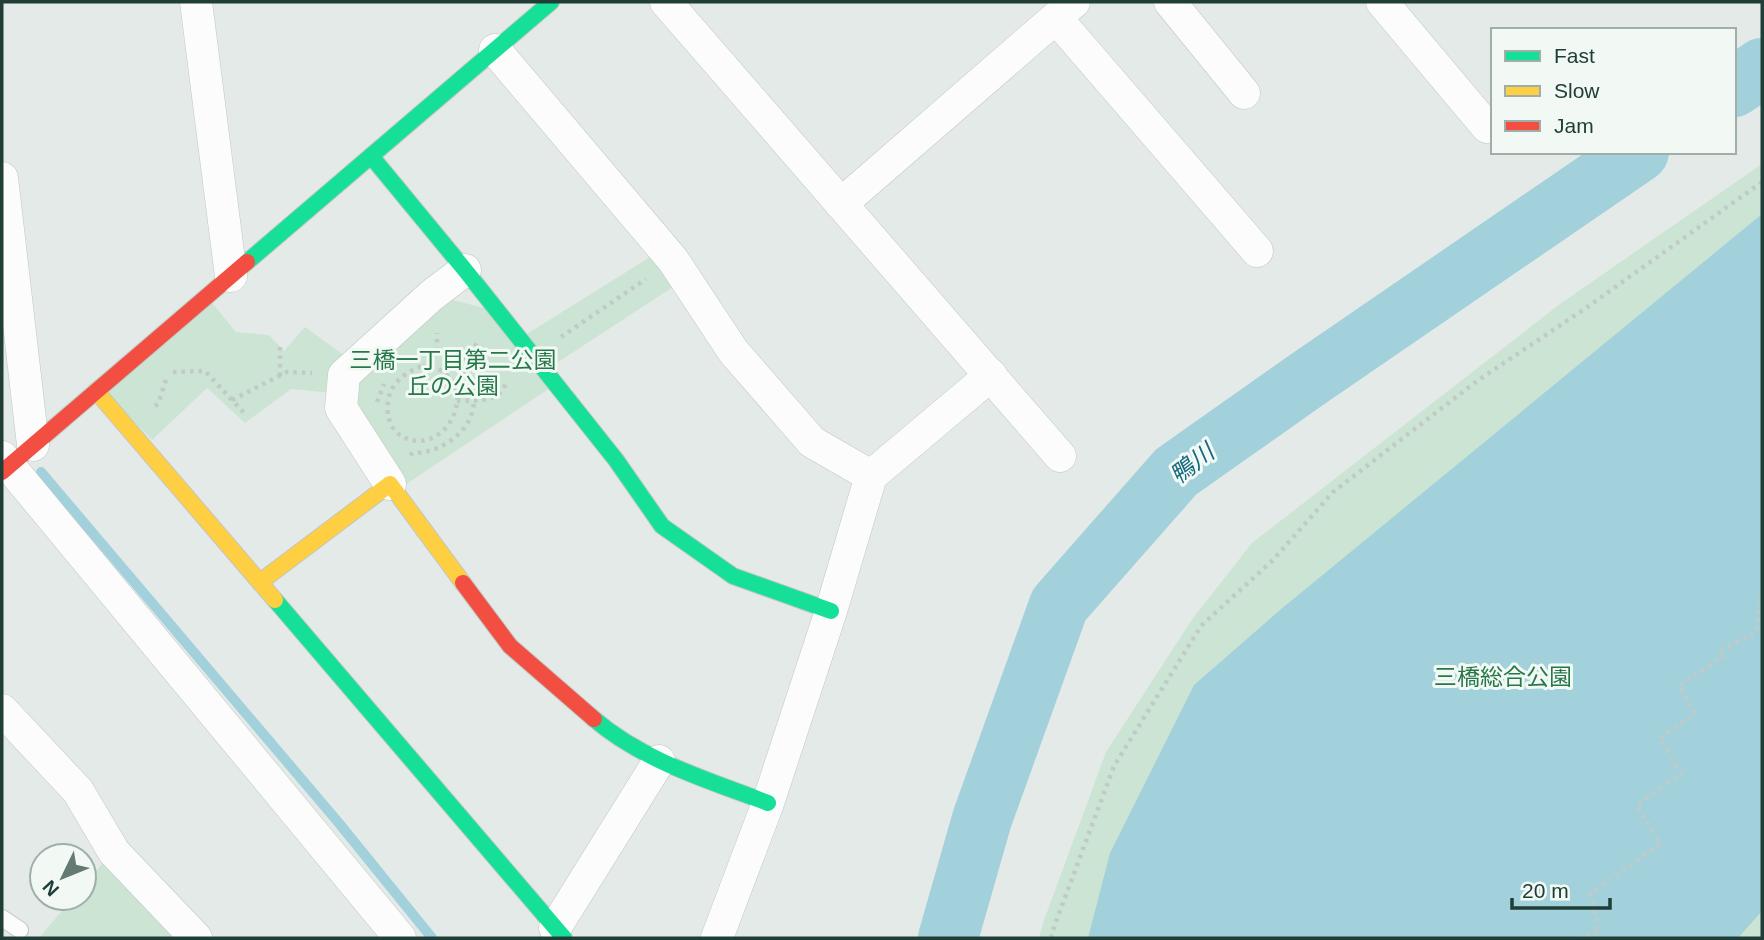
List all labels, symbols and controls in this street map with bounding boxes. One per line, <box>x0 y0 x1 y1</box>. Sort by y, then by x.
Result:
legend <box>1491 28 1736 154</box>
text: Fast <box>1554 44 1595 67</box>
text: Slow <box>1554 79 1600 102</box>
text: Jam <box>1554 114 1594 137</box>
park label: 三橋一丁目第二公園 丘の公園 <box>350 347 557 399</box>
water label: 鴨川 <box>1164 436 1221 489</box>
park label: 三橋総合公園 <box>1434 664 1572 690</box>
north arrow <box>28 842 98 912</box>
scale bar <box>1512 866 1610 910</box>
text: N <box>39 876 63 900</box>
text: 20 m <box>1522 879 1569 902</box>

